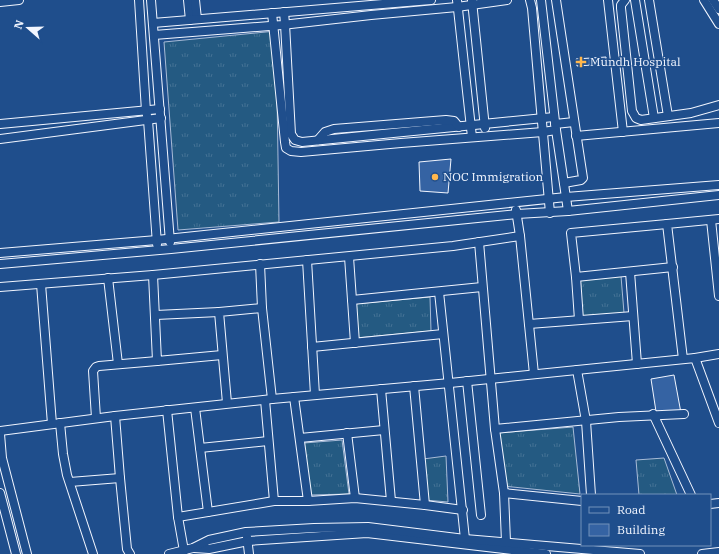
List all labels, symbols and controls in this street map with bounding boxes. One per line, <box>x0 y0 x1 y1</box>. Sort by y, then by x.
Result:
north arrow <box>8 8 48 48</box>
text: N <box>11 18 27 31</box>
place label: Mundh Hospital <box>590 54 681 69</box>
marker: Mundh Hospital <box>575 56 587 68</box>
place label: NOC Immigration <box>443 169 543 184</box>
marker: NOC Immigration <box>430 172 440 182</box>
legend <box>581 494 711 546</box>
text: Road <box>617 502 646 517</box>
text: Building <box>617 522 665 537</box>

